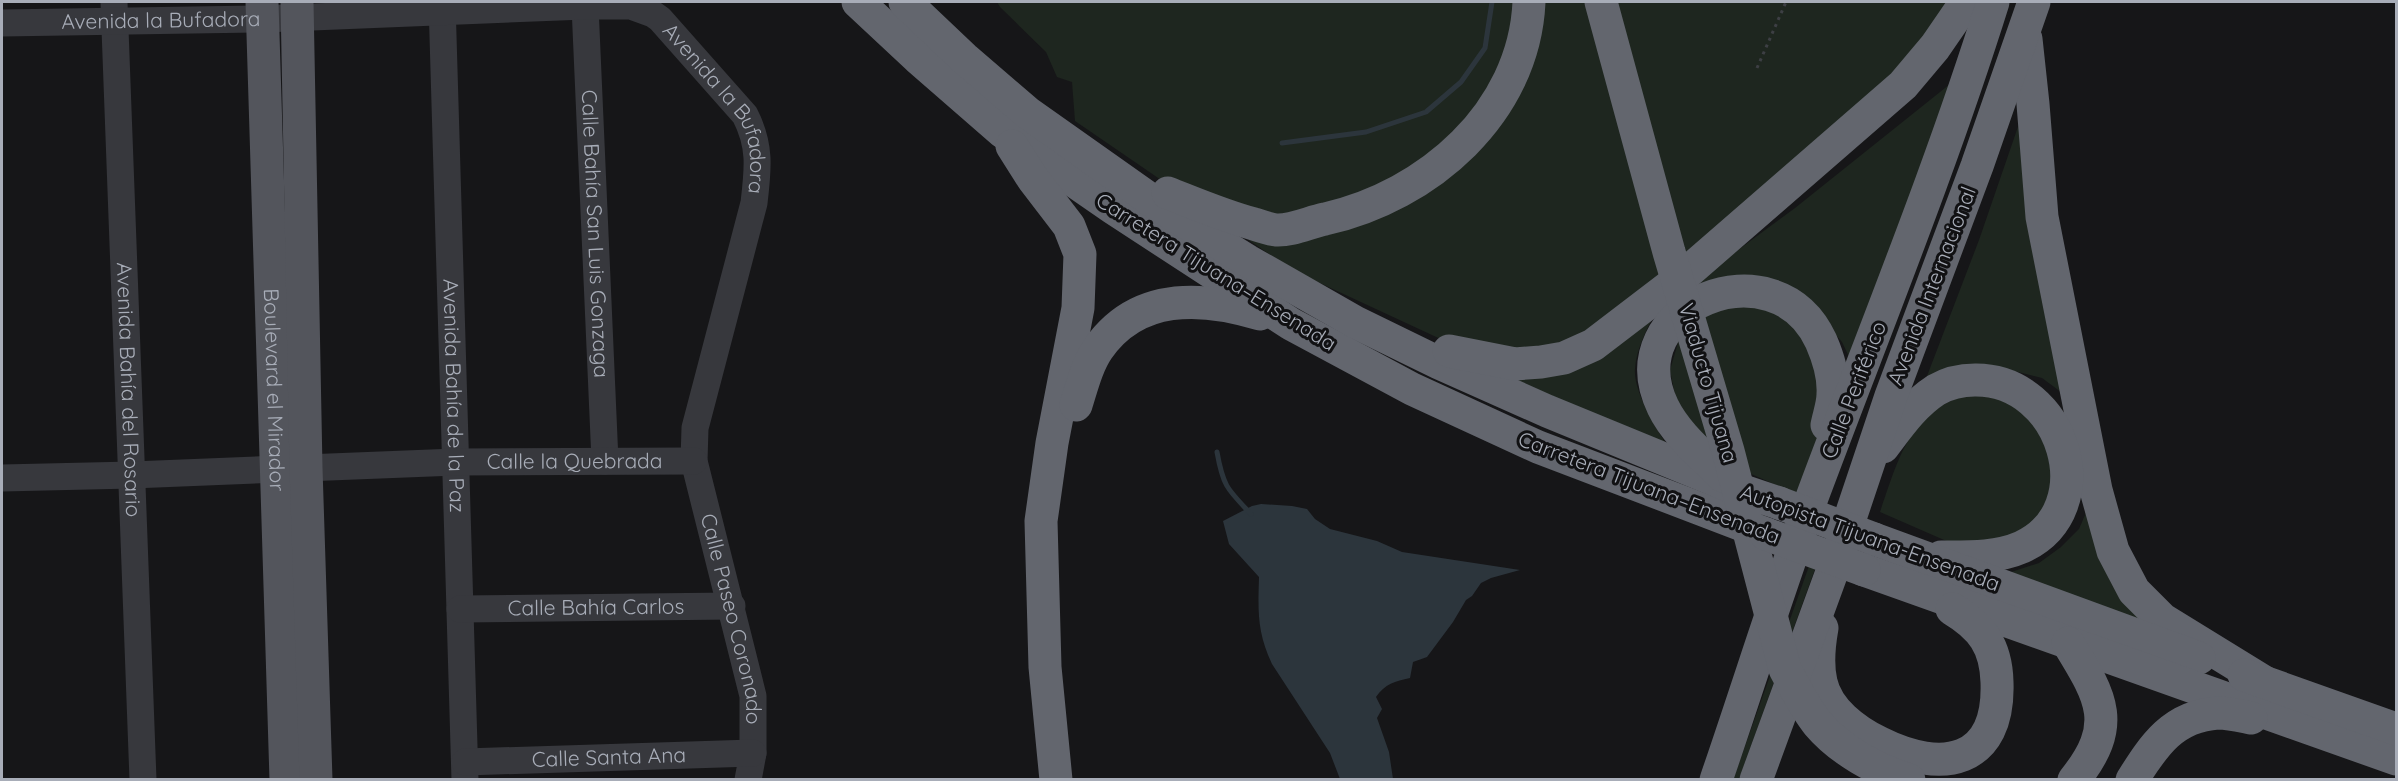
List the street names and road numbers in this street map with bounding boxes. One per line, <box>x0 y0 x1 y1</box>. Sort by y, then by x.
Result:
street label: Avenida la Bufadora <box>61 5 261 34</box>
street label: Avenida la Bufadora <box>658 17 771 195</box>
street label: Calle Bahía San Luis Gonzaga <box>577 89 615 378</box>
street label: Avenida Internacional <box>1881 183 1981 389</box>
street label: Carretera Tijuana–Ensenada <box>1092 186 1341 356</box>
street label: Avenida Bahía del Rosario <box>112 262 147 518</box>
street label: Avenida Bahía de la Paz <box>438 279 471 513</box>
street label: Boulevard el Mirador <box>259 288 291 492</box>
street label: Viaducto Tijuana <box>1674 300 1744 466</box>
street label: Calle Periférico <box>1815 317 1891 462</box>
street label: Carretera Tijuana–Ensenada <box>1515 425 1784 549</box>
street label: Calle la Quebrada <box>487 447 663 474</box>
street label: Autopista Tijuana-Ensenada <box>1737 478 2004 596</box>
street label: Calle Paseo Coronado <box>696 511 767 724</box>
street label: Calle Bahía Carlos <box>508 593 684 620</box>
street label: Calle Santa Ana <box>531 741 686 772</box>

